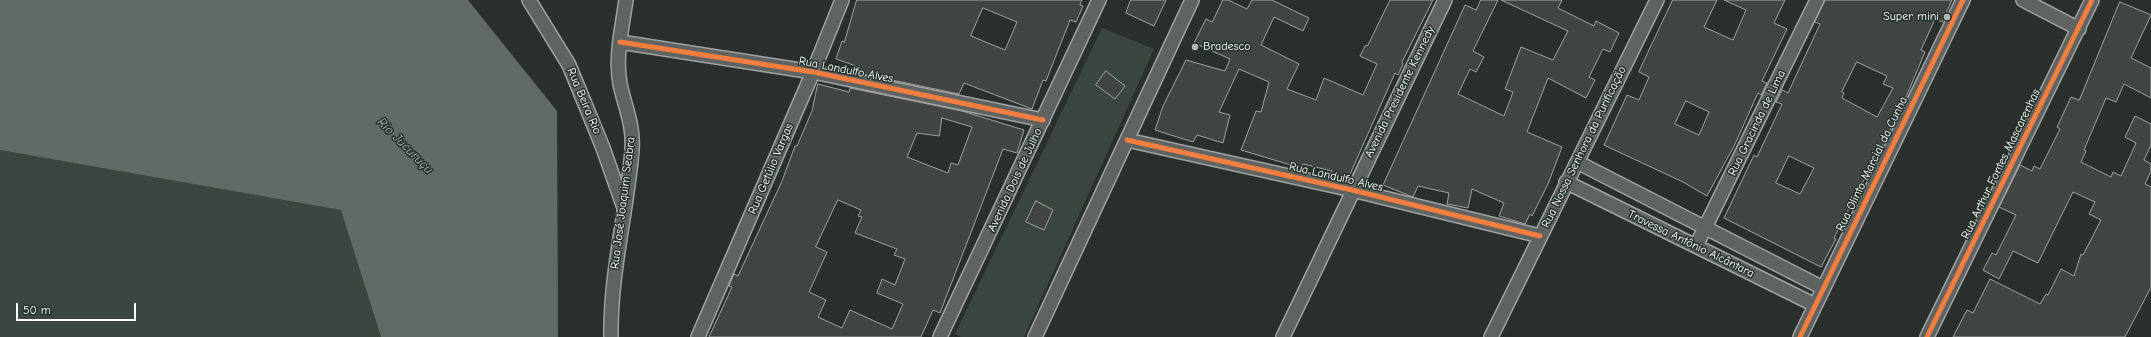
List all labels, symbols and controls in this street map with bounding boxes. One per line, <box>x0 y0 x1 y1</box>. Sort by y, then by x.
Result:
place label: Super mini <box>1883 10 1939 24</box>
marker: Super mini <box>1942 12 1952 22</box>
street label: Avenida Presidente Kennedy <box>1362 24 1438 160</box>
place label: Bradesco <box>1203 40 1251 54</box>
marker: Bradesco <box>1190 42 1200 52</box>
street label: Rua Landulfo Alves <box>797 54 895 86</box>
street label: Rua Nossa Senhora da Purificação <box>1539 64 1629 230</box>
street label: Rua Beira Rio <box>564 66 604 136</box>
street label: Rua Gracinda de Lima <box>1725 68 1789 178</box>
street label: Rua Arthur Fontes Mascarenhas <box>1958 87 2044 241</box>
street label: Rua Olinto Marcial da Cunha <box>1833 94 1911 234</box>
water label: Rio Jucuruçu <box>374 115 436 177</box>
street label: Rua Getúlio Vargas <box>745 121 797 217</box>
street label: Avenida Dois de Julho <box>985 126 1045 234</box>
street label: Rua José Joaquim Seabra <box>608 136 638 270</box>
street label: Rua Landulfo Alves <box>1288 159 1384 195</box>
street label: Travessa Antônio Alcântara <box>1625 207 1757 281</box>
scale bar <box>18 295 138 321</box>
text: 50 m <box>23 303 51 317</box>

